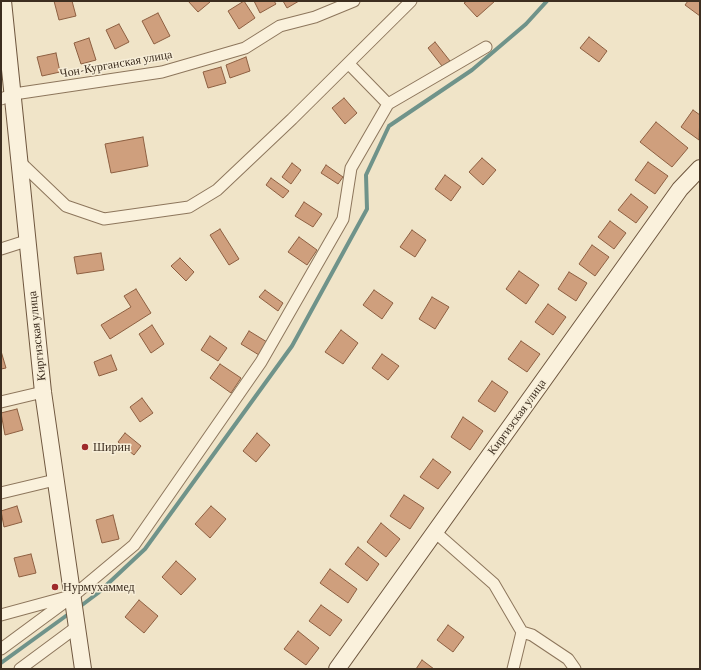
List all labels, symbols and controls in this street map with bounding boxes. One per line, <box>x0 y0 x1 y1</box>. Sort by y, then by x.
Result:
street label: Чон-Курганская улица <box>59 47 173 81</box>
street label: Киргизская улица <box>25 290 49 382</box>
street label: Киргизская улица <box>485 376 549 458</box>
place label: Ширин <box>93 440 130 454</box>
marker: Ширин <box>80 442 90 452</box>
place label: Нурмухаммед <box>63 580 135 594</box>
marker: Нурмухаммед <box>50 582 60 592</box>

